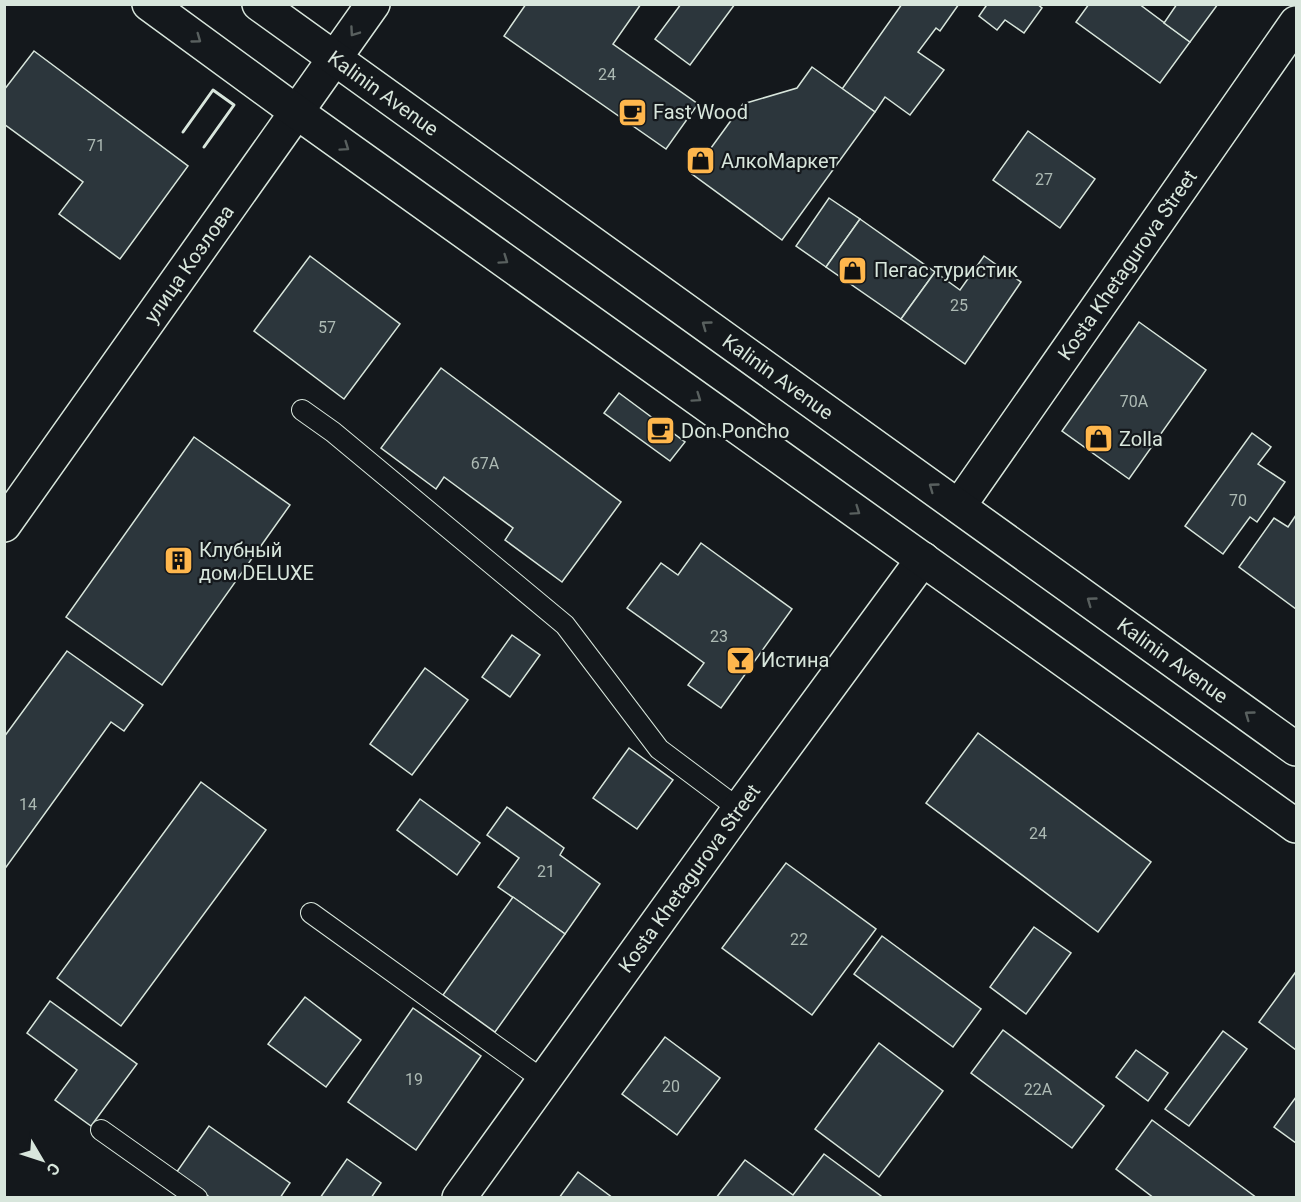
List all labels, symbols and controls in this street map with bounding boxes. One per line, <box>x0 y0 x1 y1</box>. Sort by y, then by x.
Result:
one-way arrow <box>350 25 361 36</box>
one-way arrow <box>190 32 201 43</box>
street label: Kalinin Avenue <box>323 45 443 141</box>
house number: 24 <box>598 65 616 84</box>
cafe icon: Fast Wood <box>616 96 648 128</box>
place label: Fast Wood <box>653 100 748 124</box>
house number: 71 <box>87 136 105 155</box>
one-way arrow <box>339 140 350 151</box>
shop icon: АлкоМаркет <box>684 145 716 177</box>
place label: АлкоМаркет <box>721 149 839 173</box>
street label: Kosta Khetagurova Street <box>1053 165 1202 365</box>
house number: 27 <box>1035 170 1053 189</box>
street label: улица Козлова <box>139 200 239 328</box>
one-way arrow <box>497 253 508 264</box>
shop icon: Пегас туристик <box>837 254 869 286</box>
place label: Пегас туристик <box>874 258 1018 282</box>
house number: 25 <box>950 296 968 315</box>
house number: 57 <box>318 318 336 337</box>
one-way arrow <box>701 321 712 332</box>
street label: Kalinin Avenue <box>718 329 838 425</box>
one-way arrow <box>690 390 701 401</box>
house number: 70А <box>1120 392 1149 411</box>
cafe icon: Don Poncho <box>644 415 676 447</box>
place label: Don Poncho <box>681 419 789 443</box>
shop icon: Zolla <box>1082 423 1114 455</box>
place label: Zolla <box>1119 427 1163 451</box>
house number: 67А <box>471 454 500 473</box>
one-way arrow <box>928 483 939 494</box>
house number: 70 <box>1229 491 1247 510</box>
one-way arrow <box>849 504 860 515</box>
place label: Клубный дом DELUXE <box>199 538 314 585</box>
building icon: Клубный дом DELUXE <box>162 545 194 577</box>
one-way arrow <box>1086 597 1097 608</box>
street label: Kalinin Avenue <box>1113 613 1233 708</box>
house number: 23 <box>710 627 728 646</box>
bar icon: Истина <box>724 644 756 676</box>
place label: Истина <box>761 648 829 672</box>
one-way arrow <box>1245 711 1256 722</box>
street label: Kosta Khetagurova Street <box>613 779 765 977</box>
house number: 14 <box>19 795 37 814</box>
house number: 24 <box>1029 824 1047 843</box>
house number: 21 <box>537 862 555 881</box>
house number: 22 <box>790 930 808 949</box>
house number: 19 <box>405 1070 423 1089</box>
house number: 20 <box>662 1077 680 1096</box>
house number: 22А <box>1024 1080 1053 1099</box>
north arrow <box>12 1130 72 1190</box>
text: С <box>43 1159 64 1179</box>

